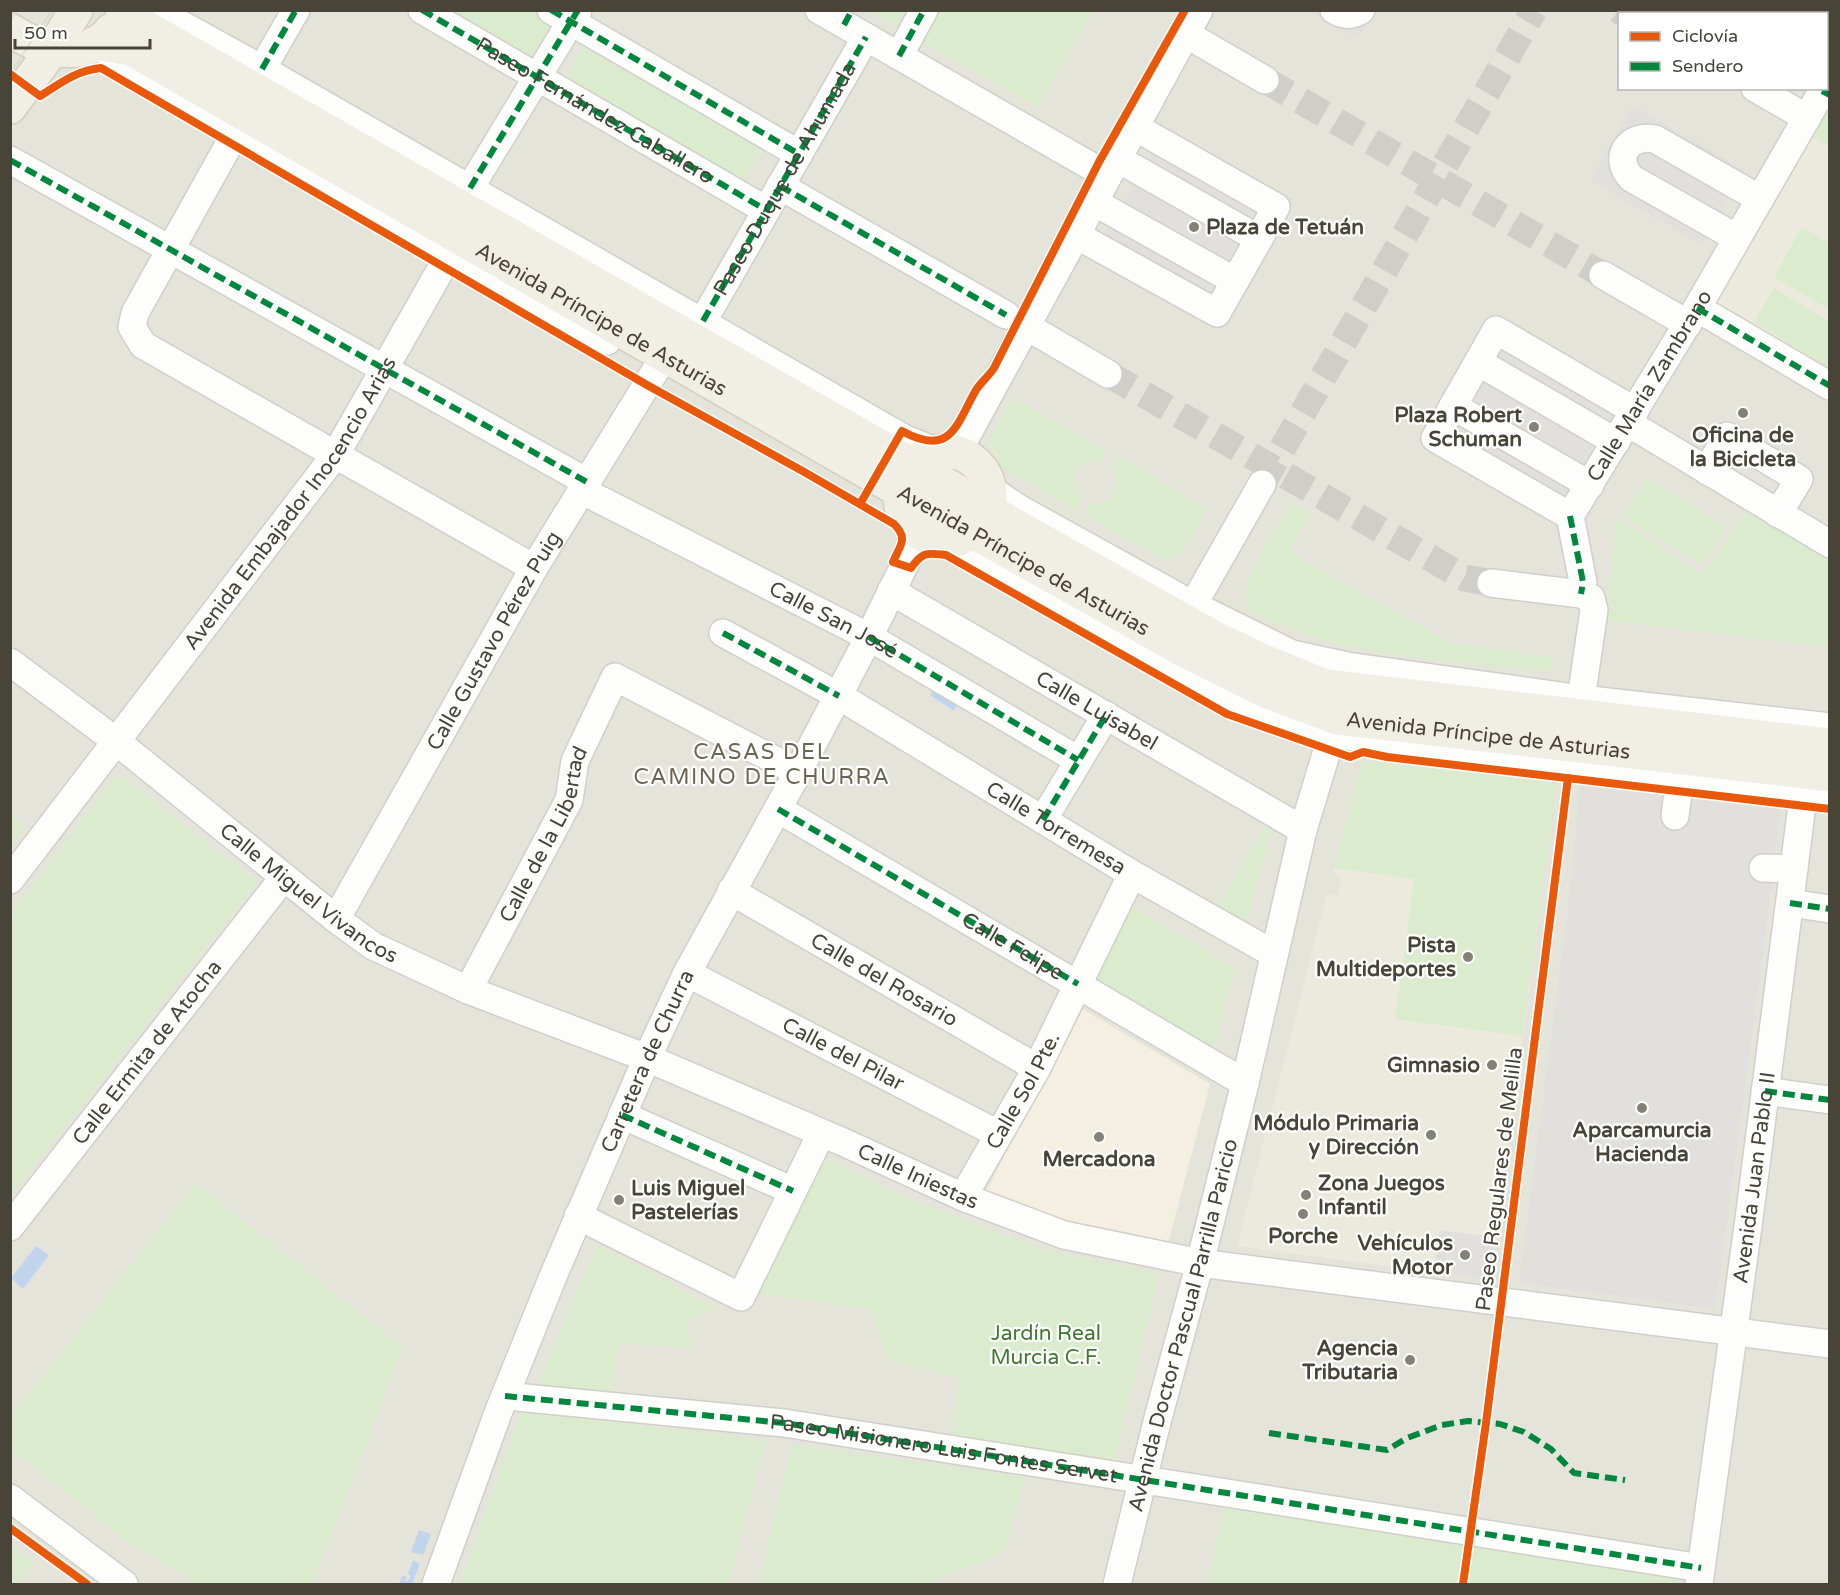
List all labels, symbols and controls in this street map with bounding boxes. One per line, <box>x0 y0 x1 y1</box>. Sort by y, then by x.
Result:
scale bar <box>15 12 150 50</box>
legend <box>1618 12 1828 90</box>
text: 50 m <box>24 22 68 44</box>
text: Ciclovía <box>1672 25 1738 47</box>
street label: Paseo Fernández Caballero <box>471 32 718 190</box>
text: Sendero <box>1672 55 1743 77</box>
street label: Paseo Duque de Ahumada <box>708 58 862 300</box>
place label: Plaza de Tetuán <box>1206 215 1364 240</box>
marker: Plaza de Tetuán <box>1187 220 1201 234</box>
street label: Avenida Príncipe de Asturias <box>471 238 731 402</box>
street label: Calle María Zambrano <box>1582 286 1718 486</box>
street label: Avenida Embajador Inocencio Arias <box>179 352 402 655</box>
place label: Plaza Robert Schuman <box>1394 403 1522 452</box>
marker: Oficina de la Bicicleta <box>1736 406 1750 420</box>
marker: Plaza Robert Schuman <box>1527 420 1541 434</box>
place label: Oficina de la Bicicleta <box>1690 423 1796 472</box>
street label: Avenida Príncipe de Asturias <box>892 480 1154 641</box>
street label: Calle Gustavo Pérez Puig <box>422 527 567 755</box>
street label: Calle San José <box>765 576 902 664</box>
street label: Calle Luisabel <box>1031 666 1162 756</box>
street label: Avenida Príncipe de Asturias <box>1345 707 1632 765</box>
district label: CASAS DEL CAMINO DE CHURRA <box>633 739 891 790</box>
street label: Calle de la Libertad <box>494 742 593 927</box>
street label: Calle Torremesa <box>981 776 1130 880</box>
street label: Calle Miguel Vivancos <box>214 818 401 969</box>
street label: Calle Felipe <box>957 907 1068 986</box>
street label: Calle del Rosario <box>806 928 962 1032</box>
place label: Pista Multideportes <box>1316 933 1456 982</box>
marker: Pista Multideportes <box>1461 950 1475 964</box>
street label: Calle Ermita de Atocha <box>67 955 227 1150</box>
street label: Carretera de Churra <box>596 966 700 1157</box>
street label: Calle del Pilar <box>778 1012 908 1096</box>
street label: Calle Sol Pte. <box>981 1028 1066 1154</box>
street label: Paseo Regulares de Melilla <box>1471 1046 1528 1313</box>
place label: Gimnasio <box>1387 1053 1480 1078</box>
marker: Gimnasio <box>1485 1058 1499 1072</box>
street label: Avenida Juan Pablo II <box>1728 1070 1781 1285</box>
marker: Aparcamurcia Hacienda <box>1635 1101 1649 1115</box>
place label: Módulo Primaria y Dirección <box>1253 1111 1419 1160</box>
place label: Aparcamurcia Hacienda <box>1572 1118 1712 1167</box>
marker: Módulo Primaria y Dirección <box>1424 1128 1438 1142</box>
marker: Mercadona <box>1092 1130 1106 1144</box>
street label: Avenida Doctor Pascual Parrilla Paricio <box>1123 1136 1244 1514</box>
street label: Calle Iniestas <box>854 1138 982 1215</box>
place label: Mercadona <box>1042 1147 1156 1172</box>
place label: Zona Juegos Infantil <box>1318 1171 1445 1220</box>
place label: Luis Miguel Pastelerías <box>631 1176 745 1225</box>
marker: Zona Juegos Infantil <box>1299 1188 1313 1202</box>
marker: Luis Miguel Pastelerías <box>612 1193 626 1207</box>
marker: Porche <box>1296 1207 1310 1221</box>
place label: Porche <box>1268 1224 1338 1249</box>
place label: Vehículos Motor <box>1358 1231 1454 1280</box>
marker: Vehículos Motor <box>1458 1248 1472 1262</box>
park label: Jardín Real Murcia C.F. <box>990 1321 1102 1370</box>
place label: Agencia Tributaria <box>1301 1336 1398 1385</box>
marker: Agencia Tributaria <box>1403 1353 1417 1367</box>
street label: Paseo Misionero Luis Fontes Servet <box>769 1410 1119 1489</box>

